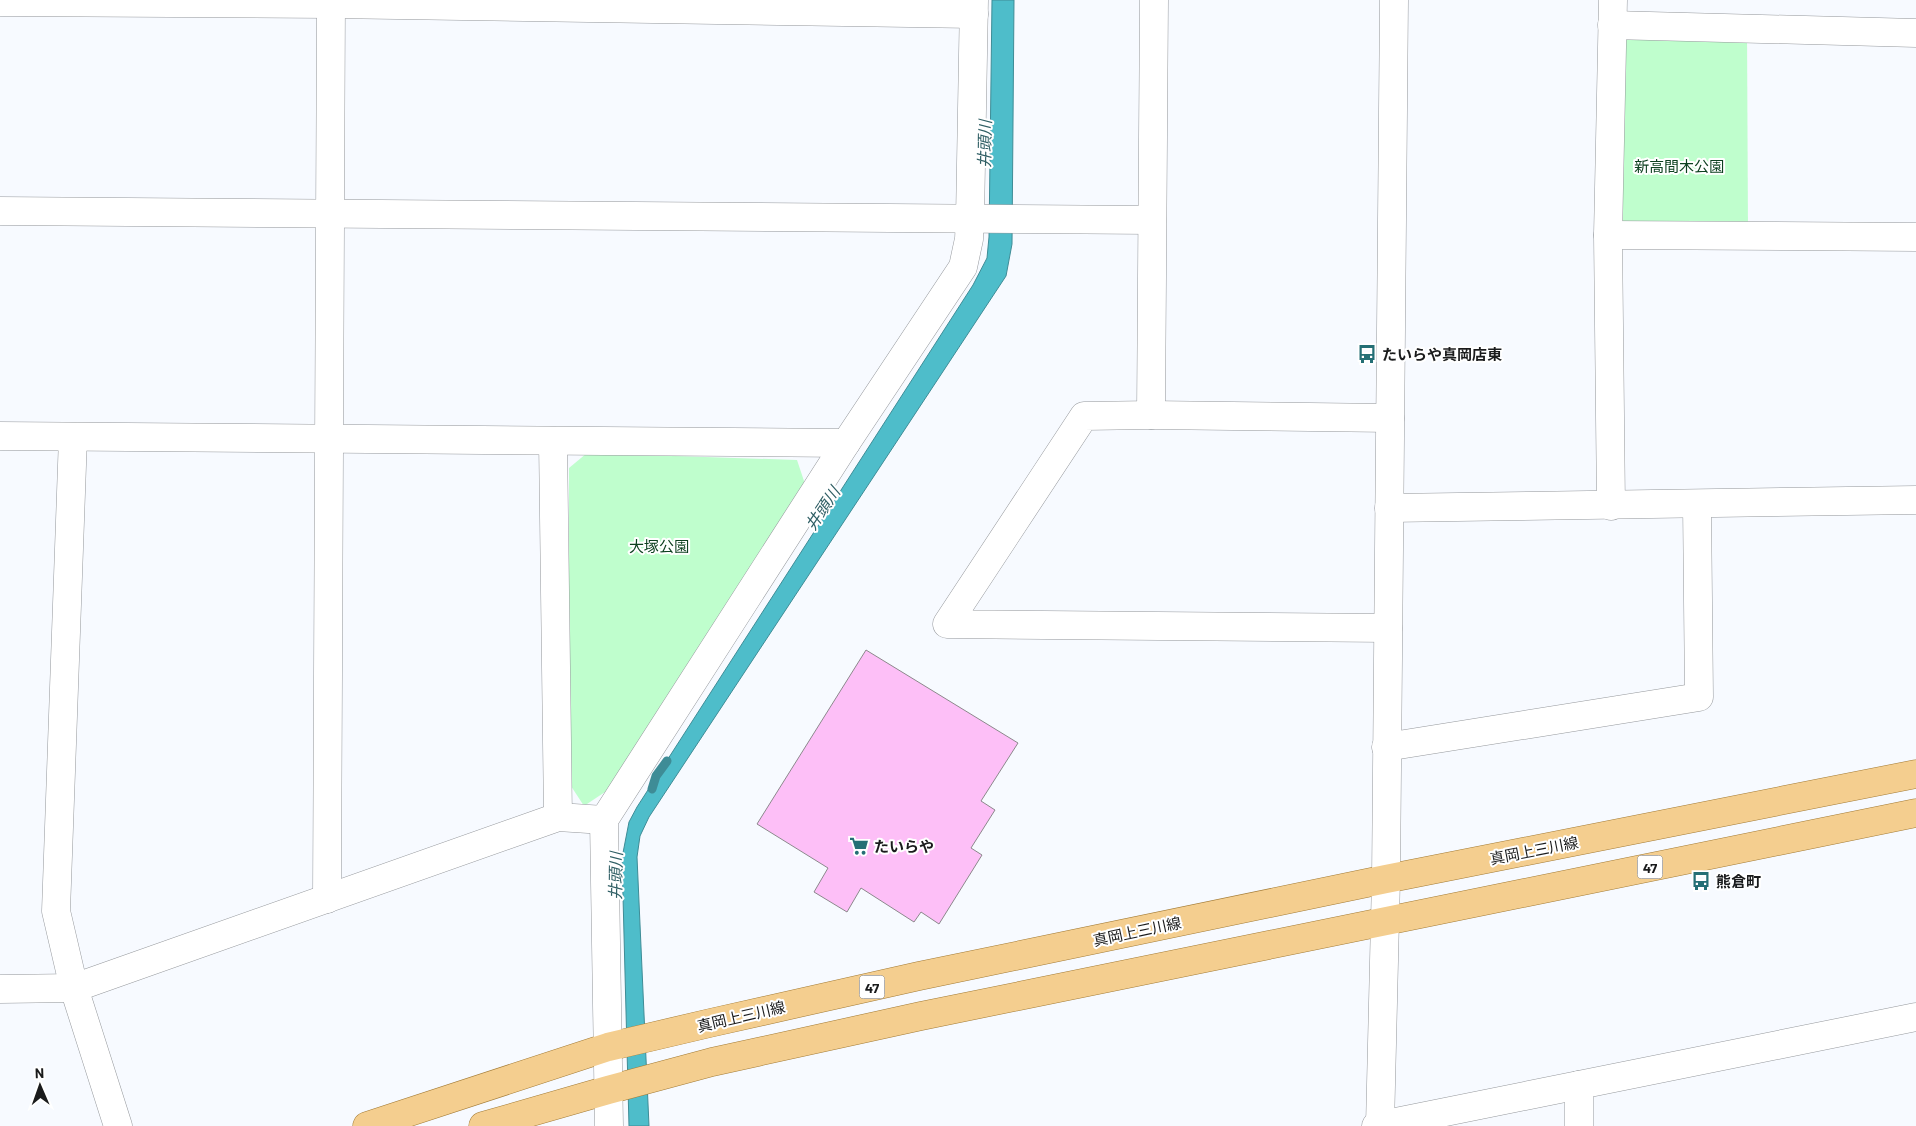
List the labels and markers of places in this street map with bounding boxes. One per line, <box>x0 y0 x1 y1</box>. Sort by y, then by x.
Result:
bus stop icon: たいらや真岡店東 <box>1356 343 1378 365</box>
place label: たいらや真岡店東 <box>1382 345 1502 363</box>
supermarket icon: たいらや <box>848 835 870 857</box>
place label: たいらや <box>874 837 934 855</box>
bus stop icon: 熊倉町 <box>1690 870 1712 892</box>
place label: 熊倉町 <box>1716 872 1761 890</box>

